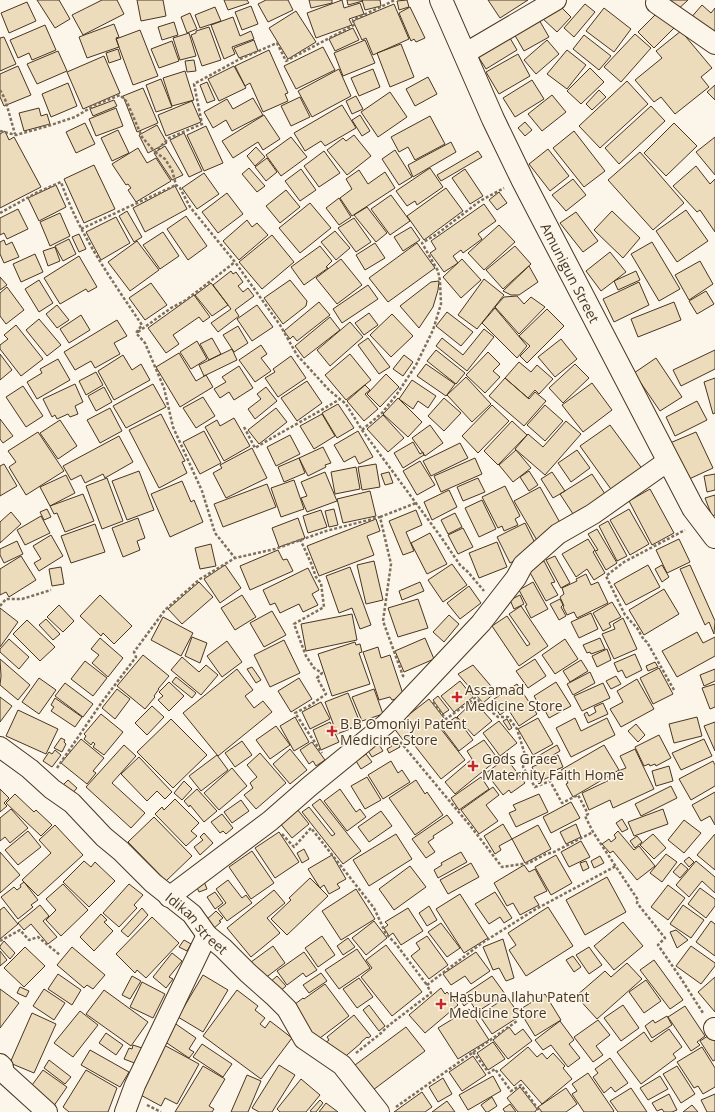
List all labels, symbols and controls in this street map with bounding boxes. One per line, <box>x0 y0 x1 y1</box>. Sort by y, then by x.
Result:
street label: Amunigun Street <box>537 219 604 326</box>
place label: Assamad Medicine Store <box>465 680 563 715</box>
marker: Assamad Medicine Store <box>452 692 462 702</box>
place label: B.B Omoniyi Patent Medicine Store <box>340 714 467 749</box>
marker: B.B Omoniyi Patent Medicine Store <box>327 726 337 736</box>
place label: Gods Grace Maternity Faith Home <box>482 749 624 784</box>
marker: Gods Grace Maternity Faith Home <box>467 760 479 772</box>
street label: Idikan street <box>162 887 233 958</box>
place label: Hasbuna Ilahu Patent Medicine Store <box>449 987 590 1022</box>
marker: Hasbuna Ilahu Patent Medicine Store <box>436 999 446 1009</box>

